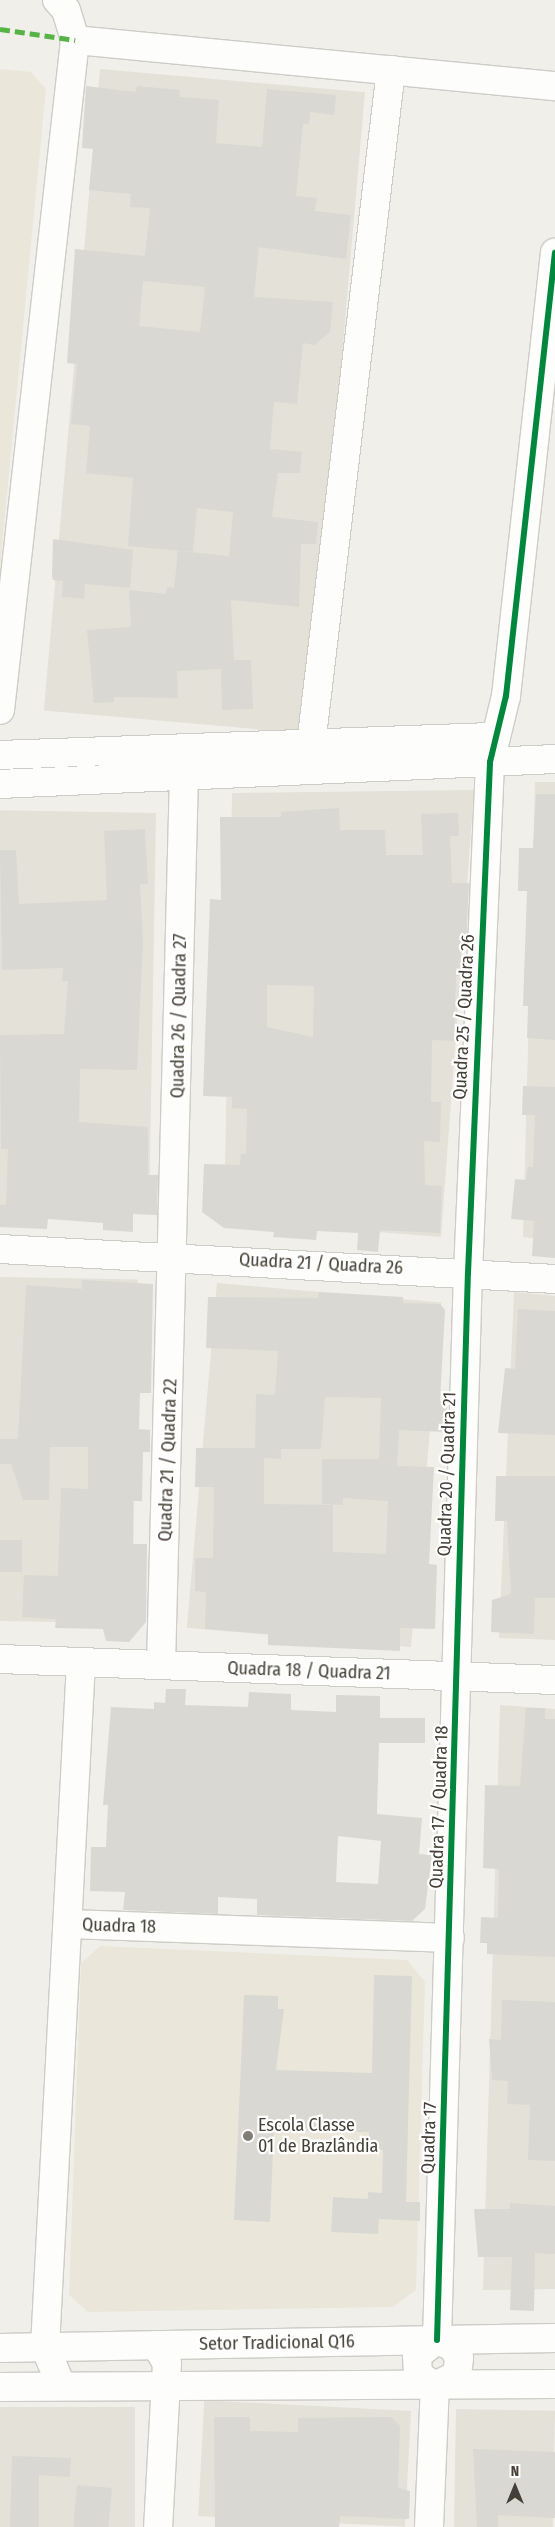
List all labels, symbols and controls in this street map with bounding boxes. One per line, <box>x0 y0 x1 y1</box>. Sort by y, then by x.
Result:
street label: Quadra 26 / Quadra 27 <box>167 933 191 1099</box>
street label: Quadra 25 / Quadra 26 <box>449 934 479 1100</box>
street label: Quadra 21 / Quadra 26 <box>238 1249 404 1279</box>
street label: Quadra 21 / Quadra 22 <box>154 1378 182 1542</box>
street label: Quadra 20 / Quadra 21 <box>433 1391 461 1557</box>
street label: Quadra 18 / Quadra 21 <box>227 1657 391 1685</box>
street label: Quadra 17 / Quadra 18 <box>425 1725 453 1889</box>
street label: Quadra 18 <box>82 1914 156 1938</box>
street label: Quadra 17 <box>417 2102 441 2174</box>
place label: Escola Classe 01 de Brazlândia <box>258 2115 378 2158</box>
marker: Escola Classe 01 de Brazlândia <box>242 2130 254 2142</box>
street label: Setor Tradicional Q16 <box>199 2331 355 2355</box>
north arrow <box>490 2462 540 2512</box>
text: N <box>511 2463 519 2480</box>

